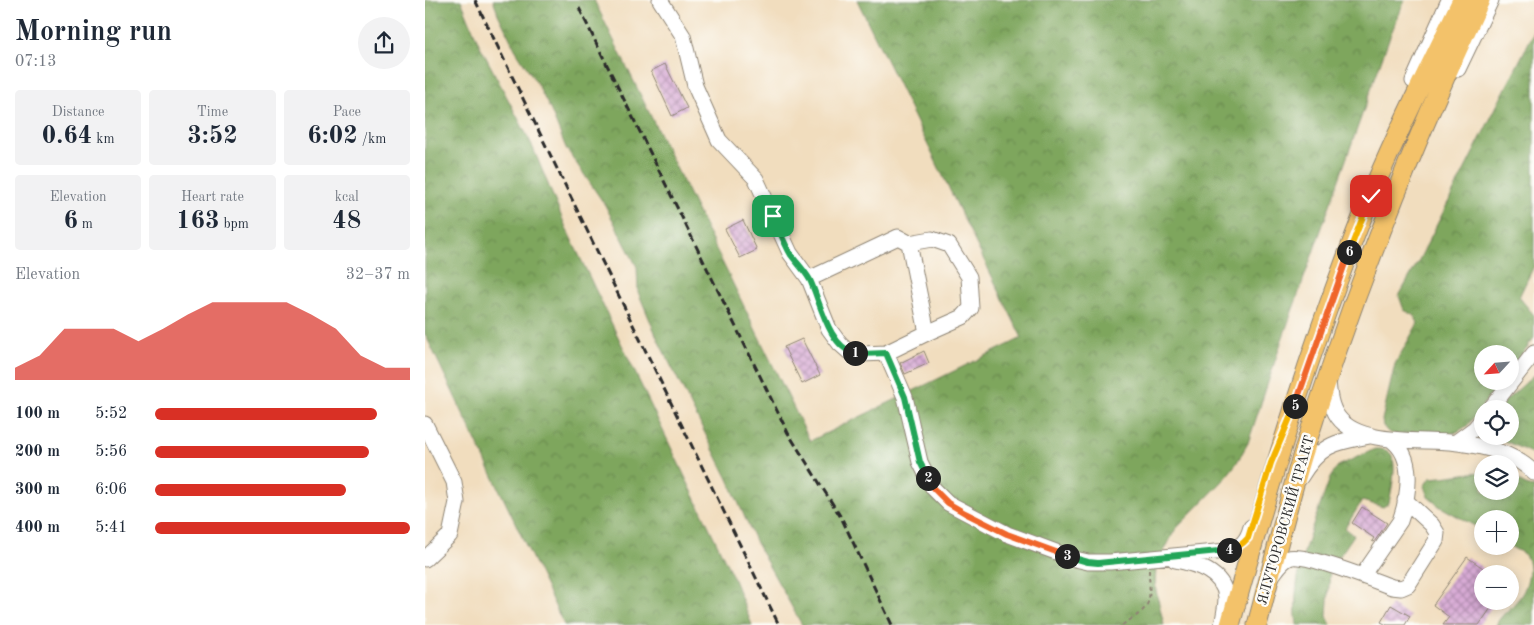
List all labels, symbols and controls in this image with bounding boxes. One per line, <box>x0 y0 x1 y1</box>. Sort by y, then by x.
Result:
button: share <box>358 17 410 69</box>
text: Morning run <box>15 19 172 47</box>
text: 07:13 <box>15 54 57 70</box>
text: Distance <box>52 105 105 119</box>
text: Time <box>197 105 228 119</box>
text: Pace <box>333 105 361 119</box>
text: 0.64 <box>42 124 92 149</box>
text: 3:52 <box>187 124 238 149</box>
text: 6:02 <box>307 124 358 149</box>
text: km <box>92 132 115 146</box>
text: /km <box>358 132 386 146</box>
pin <box>1350 175 1392 217</box>
icon: check <box>1357 182 1385 210</box>
text: Elevation <box>50 190 107 204</box>
text: Heart rate <box>181 190 244 204</box>
text: kcal <box>335 190 359 204</box>
pin <box>752 195 794 237</box>
icon: arrive <box>759 202 787 230</box>
text: 6 <box>63 209 78 234</box>
text: 163 <box>176 209 220 234</box>
text: 48 <box>332 209 361 234</box>
text: m <box>78 217 93 231</box>
text: bpm <box>220 217 249 231</box>
pin: 6 <box>1337 240 1361 264</box>
text: 6 <box>1345 245 1354 259</box>
text: Elevation <box>15 267 80 283</box>
text: 32–37 m <box>346 267 410 283</box>
pin: 1 <box>843 340 867 366</box>
north arrow <box>1474 345 1519 390</box>
map controls <box>1474 345 1519 610</box>
text: 1 <box>851 346 860 360</box>
pin: 5 <box>1283 394 1307 418</box>
text: 5 <box>1291 399 1300 413</box>
button: locate <box>1474 400 1519 445</box>
text: 100 m <box>15 406 60 422</box>
text: 5:52 <box>95 406 127 422</box>
street label: ЯЛУТОРОВСКИЙ ТРАКТ <box>1251 433 1317 606</box>
text: 200 m <box>15 444 60 460</box>
text: 5:56 <box>95 444 127 460</box>
button: layers <box>1474 455 1519 500</box>
pin: 2 <box>915 466 941 490</box>
text: 2 <box>924 471 933 485</box>
text: 300 m <box>15 482 60 498</box>
text: 6:06 <box>95 482 127 498</box>
button: + <box>1474 510 1519 555</box>
text: 400 m <box>15 520 60 536</box>
text: 5:41 <box>95 520 127 536</box>
pin: 4 <box>1217 538 1241 562</box>
text: 4 <box>1225 543 1234 557</box>
pin: 3 <box>1055 544 1079 568</box>
text: 3 <box>1063 549 1072 563</box>
button: − <box>1474 565 1519 610</box>

